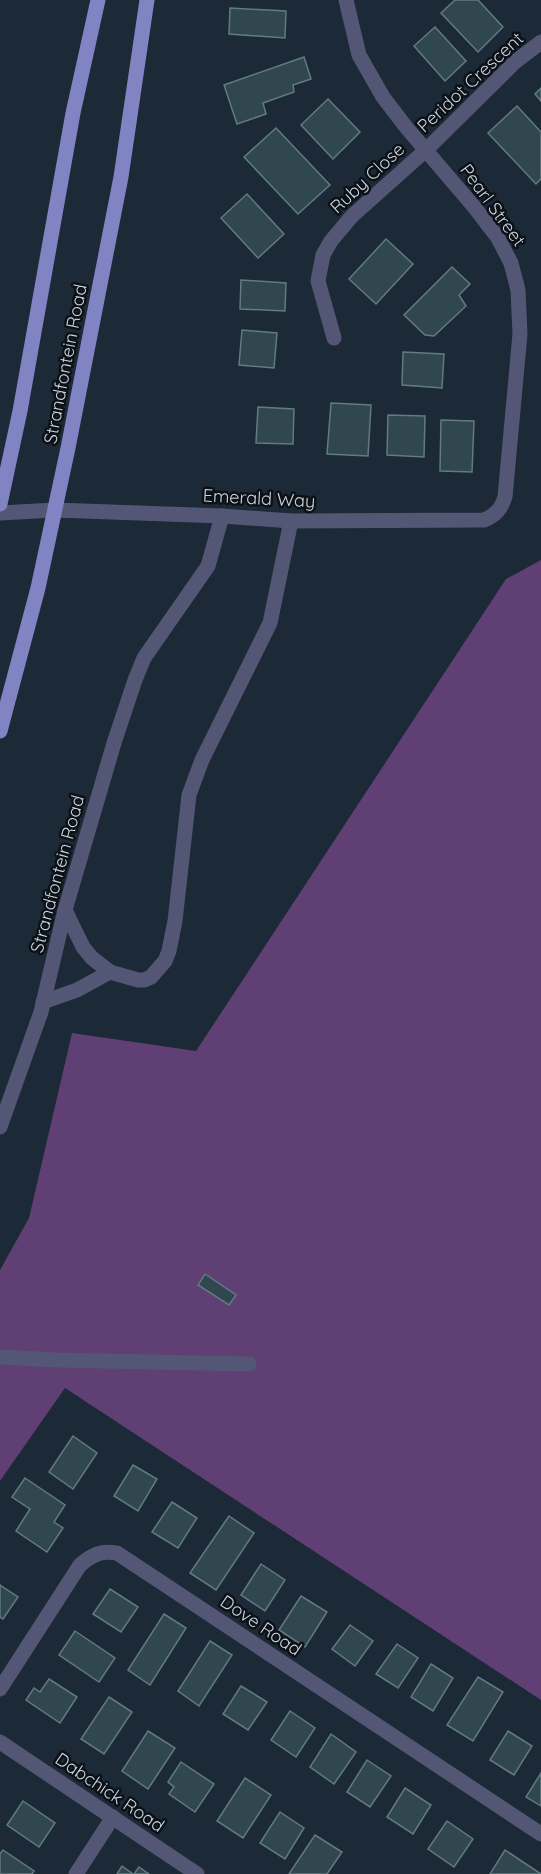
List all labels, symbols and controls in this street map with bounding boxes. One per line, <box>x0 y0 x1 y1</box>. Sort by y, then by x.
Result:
street label: Peridot Crescent <box>412 27 528 137</box>
street label: Ruby Close <box>325 138 409 218</box>
street label: Pearl Street <box>455 159 531 251</box>
street label: Strandfontein Road <box>38 282 92 446</box>
street label: Emerald Way <box>202 484 316 512</box>
street label: Strandfontein Road <box>25 793 89 955</box>
street label: Dove Road <box>216 1589 306 1661</box>
street label: Dabchick Road <box>51 1747 169 1837</box>

